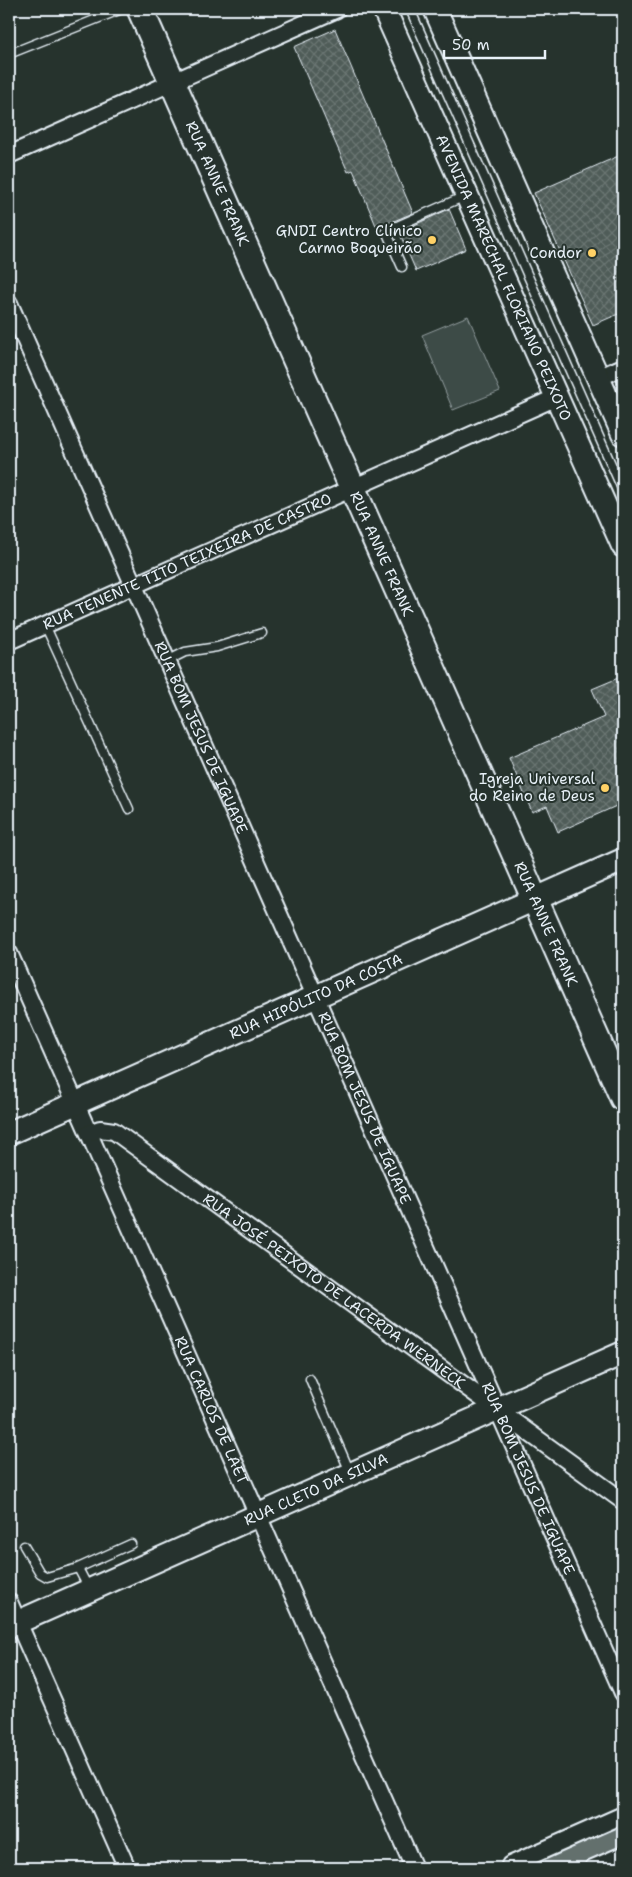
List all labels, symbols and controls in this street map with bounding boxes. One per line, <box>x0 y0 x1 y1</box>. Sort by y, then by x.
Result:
scale bar <box>444 28 546 60</box>
text: 50 m <box>452 35 490 55</box>
street label: RUA ANNE FRANK <box>181 118 254 249</box>
street label: AVENIDA MARECHAL FLORIANO PEIXOTO <box>431 131 576 424</box>
place label: GNDI Centro Clínico Carmo Boqueirão <box>276 221 422 258</box>
marker: GNDI Centro Clínico Carmo Boqueirão <box>426 234 438 246</box>
place label: Condor <box>530 243 582 263</box>
marker: Condor <box>586 247 598 259</box>
street label: RUA ANNE FRANK <box>345 488 418 620</box>
street label: RUA TENENTE TITO TEIXEIRA DE CASTRO <box>40 489 335 635</box>
street label: RUA BOM JESUS DE IGUAPE <box>150 638 252 837</box>
place label: Igreja Universal do Reino de Deus <box>469 769 595 806</box>
marker: Igreja Universal do Reino de Deus <box>599 782 611 794</box>
street label: RUA ANNE FRANK <box>509 858 582 990</box>
street label: RUA HIPÓLITO DA COSTA <box>226 949 406 1044</box>
street label: RUA BOM JESUS DE IGUAPE <box>313 1009 416 1207</box>
street label: RUA JOSÉ PEIXOTO DE LACERDA WERNECK <box>199 1189 470 1393</box>
street label: RUA CARLOS DE LAET <box>170 1333 253 1488</box>
street label: RUA BOM JESUS DE IGUAPE <box>477 1379 579 1578</box>
street label: RUA CLETO DA SILVA <box>241 1449 391 1530</box>

